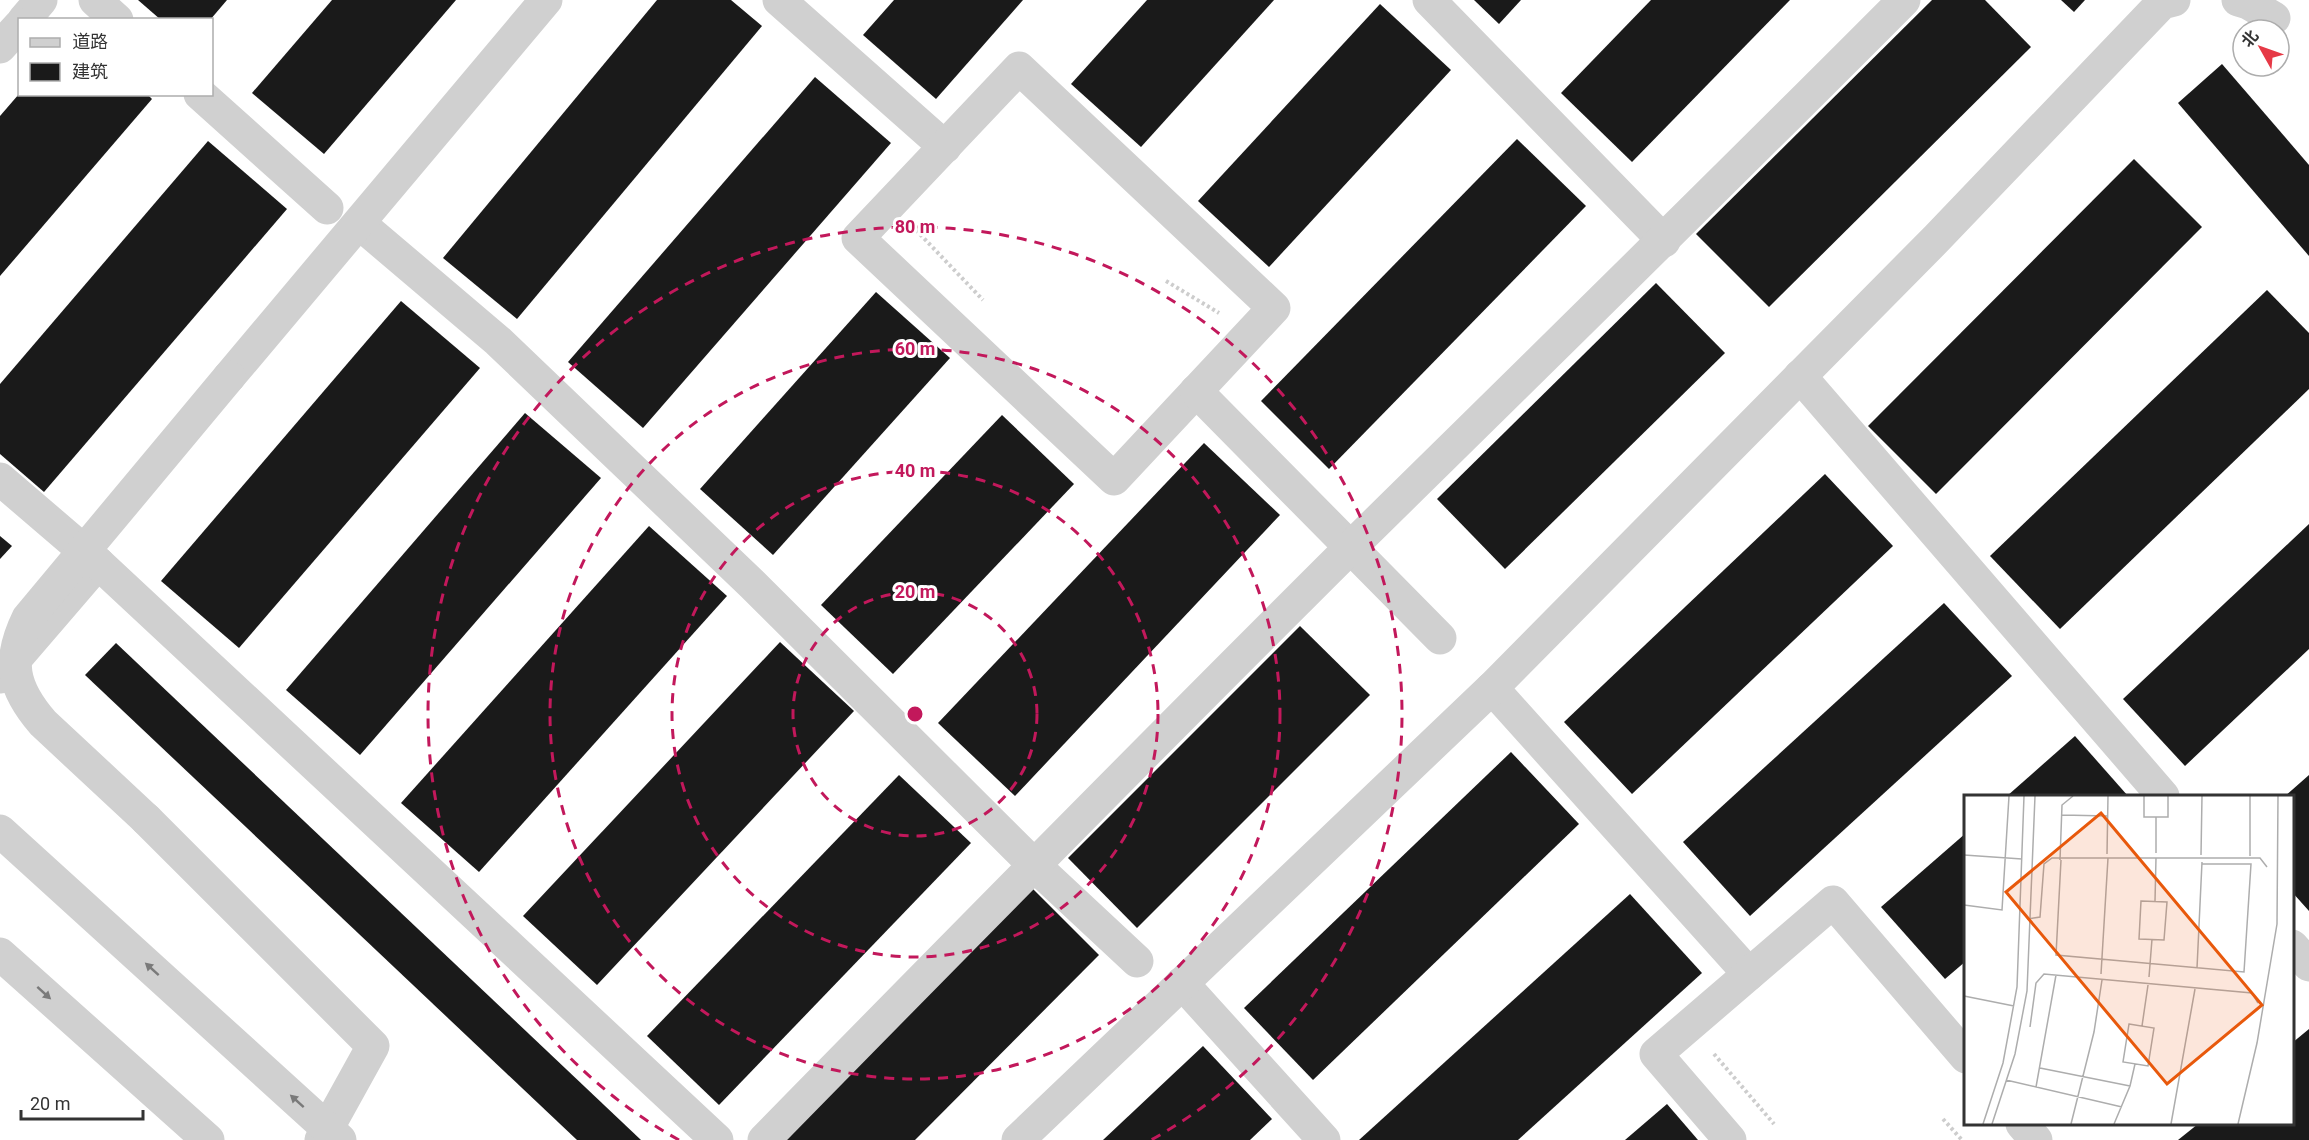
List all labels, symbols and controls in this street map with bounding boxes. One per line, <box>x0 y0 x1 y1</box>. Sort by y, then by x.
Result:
legend <box>18 18 213 96</box>
north arrow <box>2231 18 2291 78</box>
text: 北 <box>2237 26 2262 51</box>
text: 道路 <box>72 31 108 52</box>
text: 建筑 <box>72 61 108 82</box>
text: 80 m <box>895 216 935 237</box>
text: 60 m <box>895 338 935 359</box>
text: 40 m <box>895 460 935 481</box>
text: 20 m <box>895 581 935 602</box>
centre of rings <box>905 704 925 724</box>
inset map <box>1964 795 2294 1125</box>
one-way arrow <box>145 962 160 976</box>
one-way arrow <box>36 986 51 1000</box>
scale bar <box>21 1083 142 1121</box>
text: 20 m <box>30 1093 70 1114</box>
one-way arrow <box>289 1094 304 1108</box>

